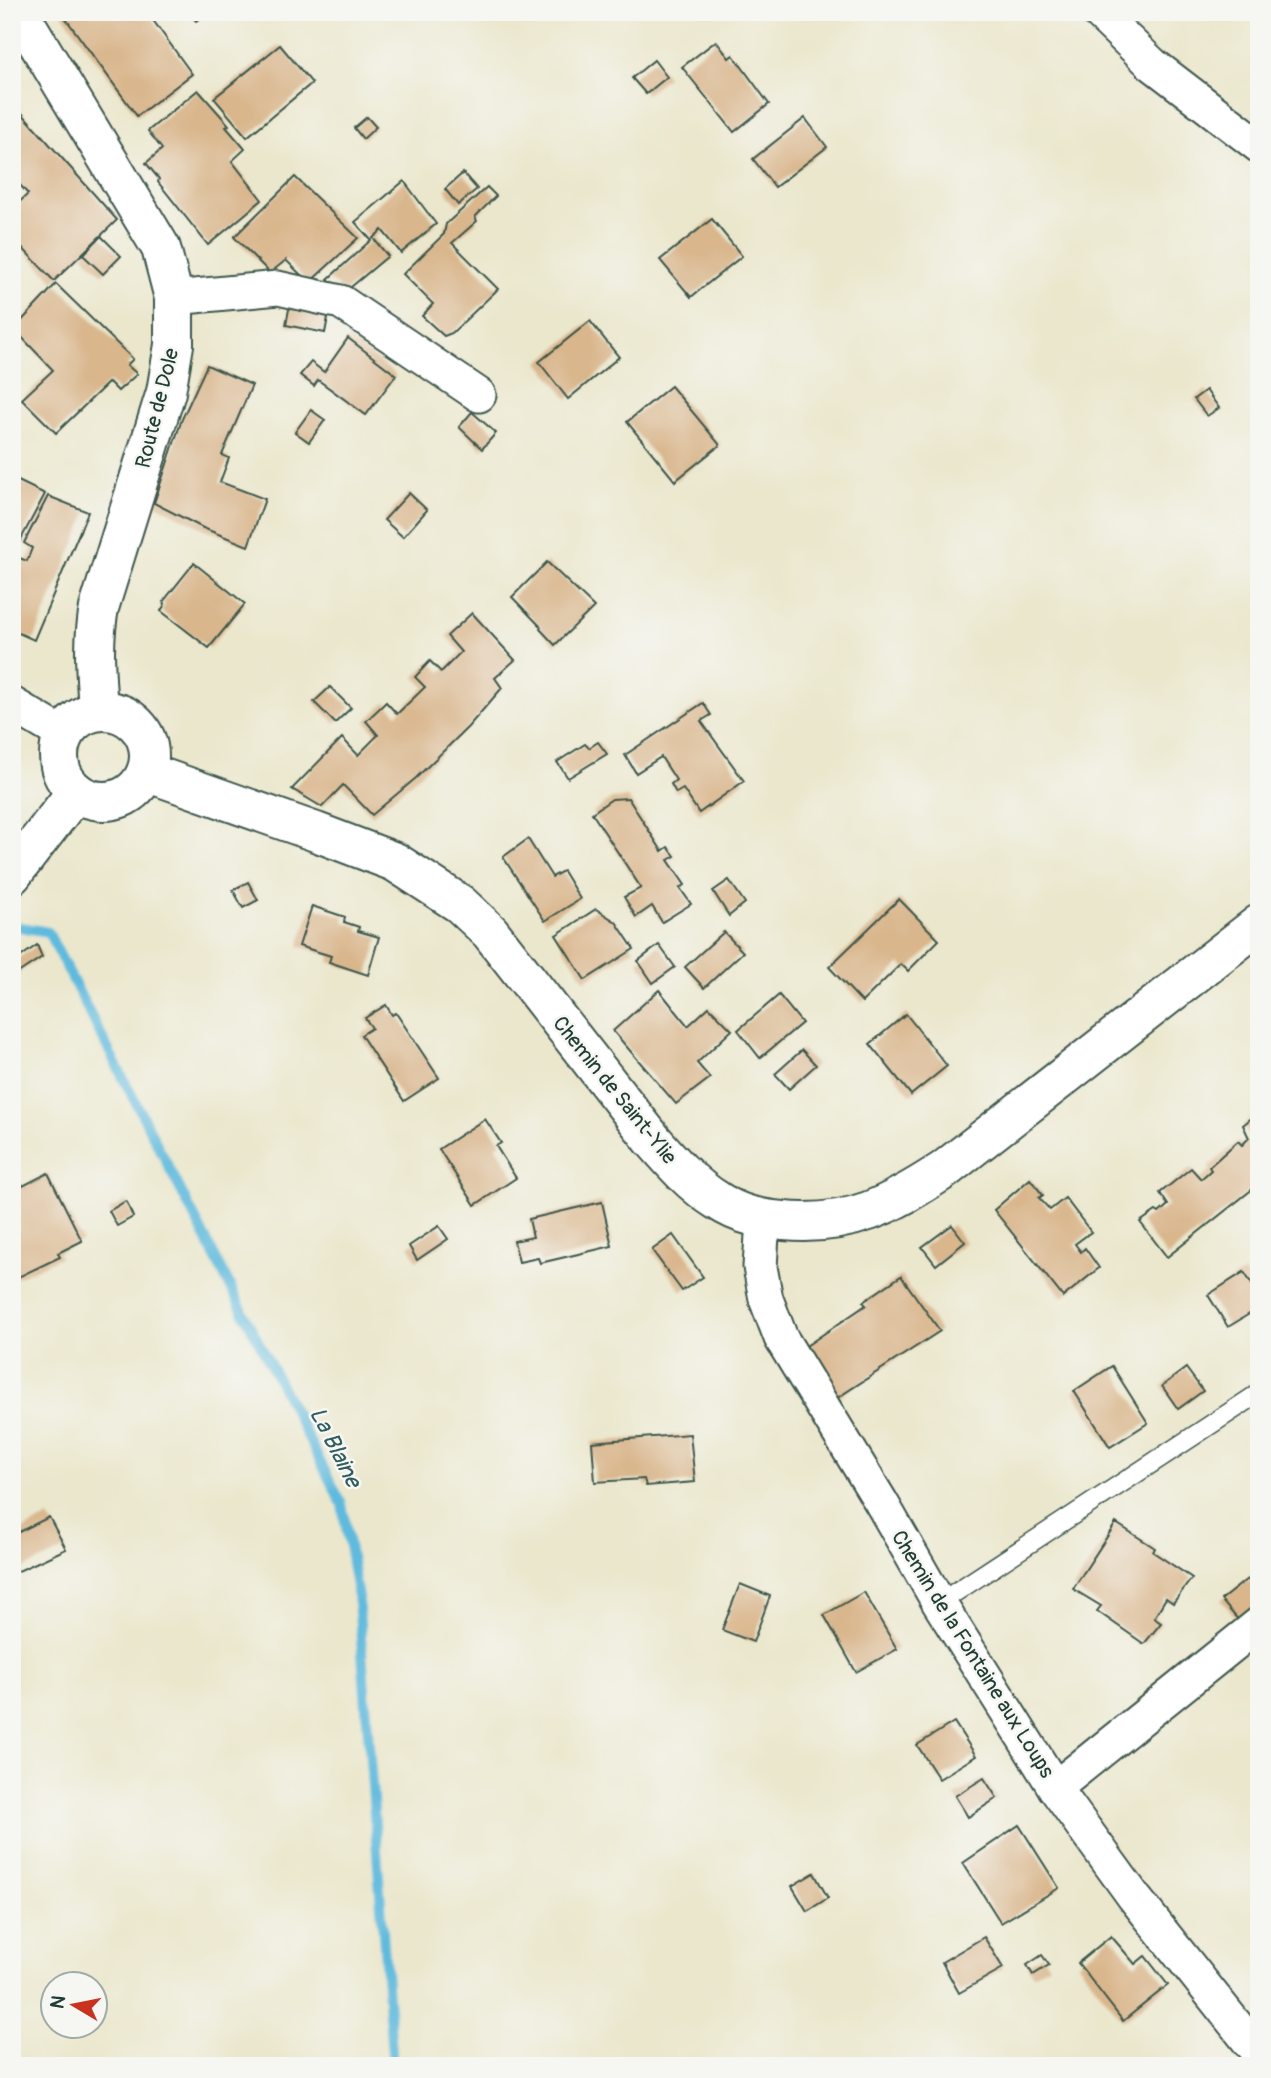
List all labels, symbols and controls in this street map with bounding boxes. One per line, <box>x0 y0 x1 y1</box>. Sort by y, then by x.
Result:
street label: Route de Dole <box>130 345 186 471</box>
street label: Chemin de Saint-Ylie <box>547 1011 683 1170</box>
water label: La Blaine <box>303 1402 369 1495</box>
street label: Chemin de la Fontaine aux Loups <box>885 1525 1060 1784</box>
north arrow <box>38 1969 108 2039</box>
text: N <box>45 1994 71 2011</box>

